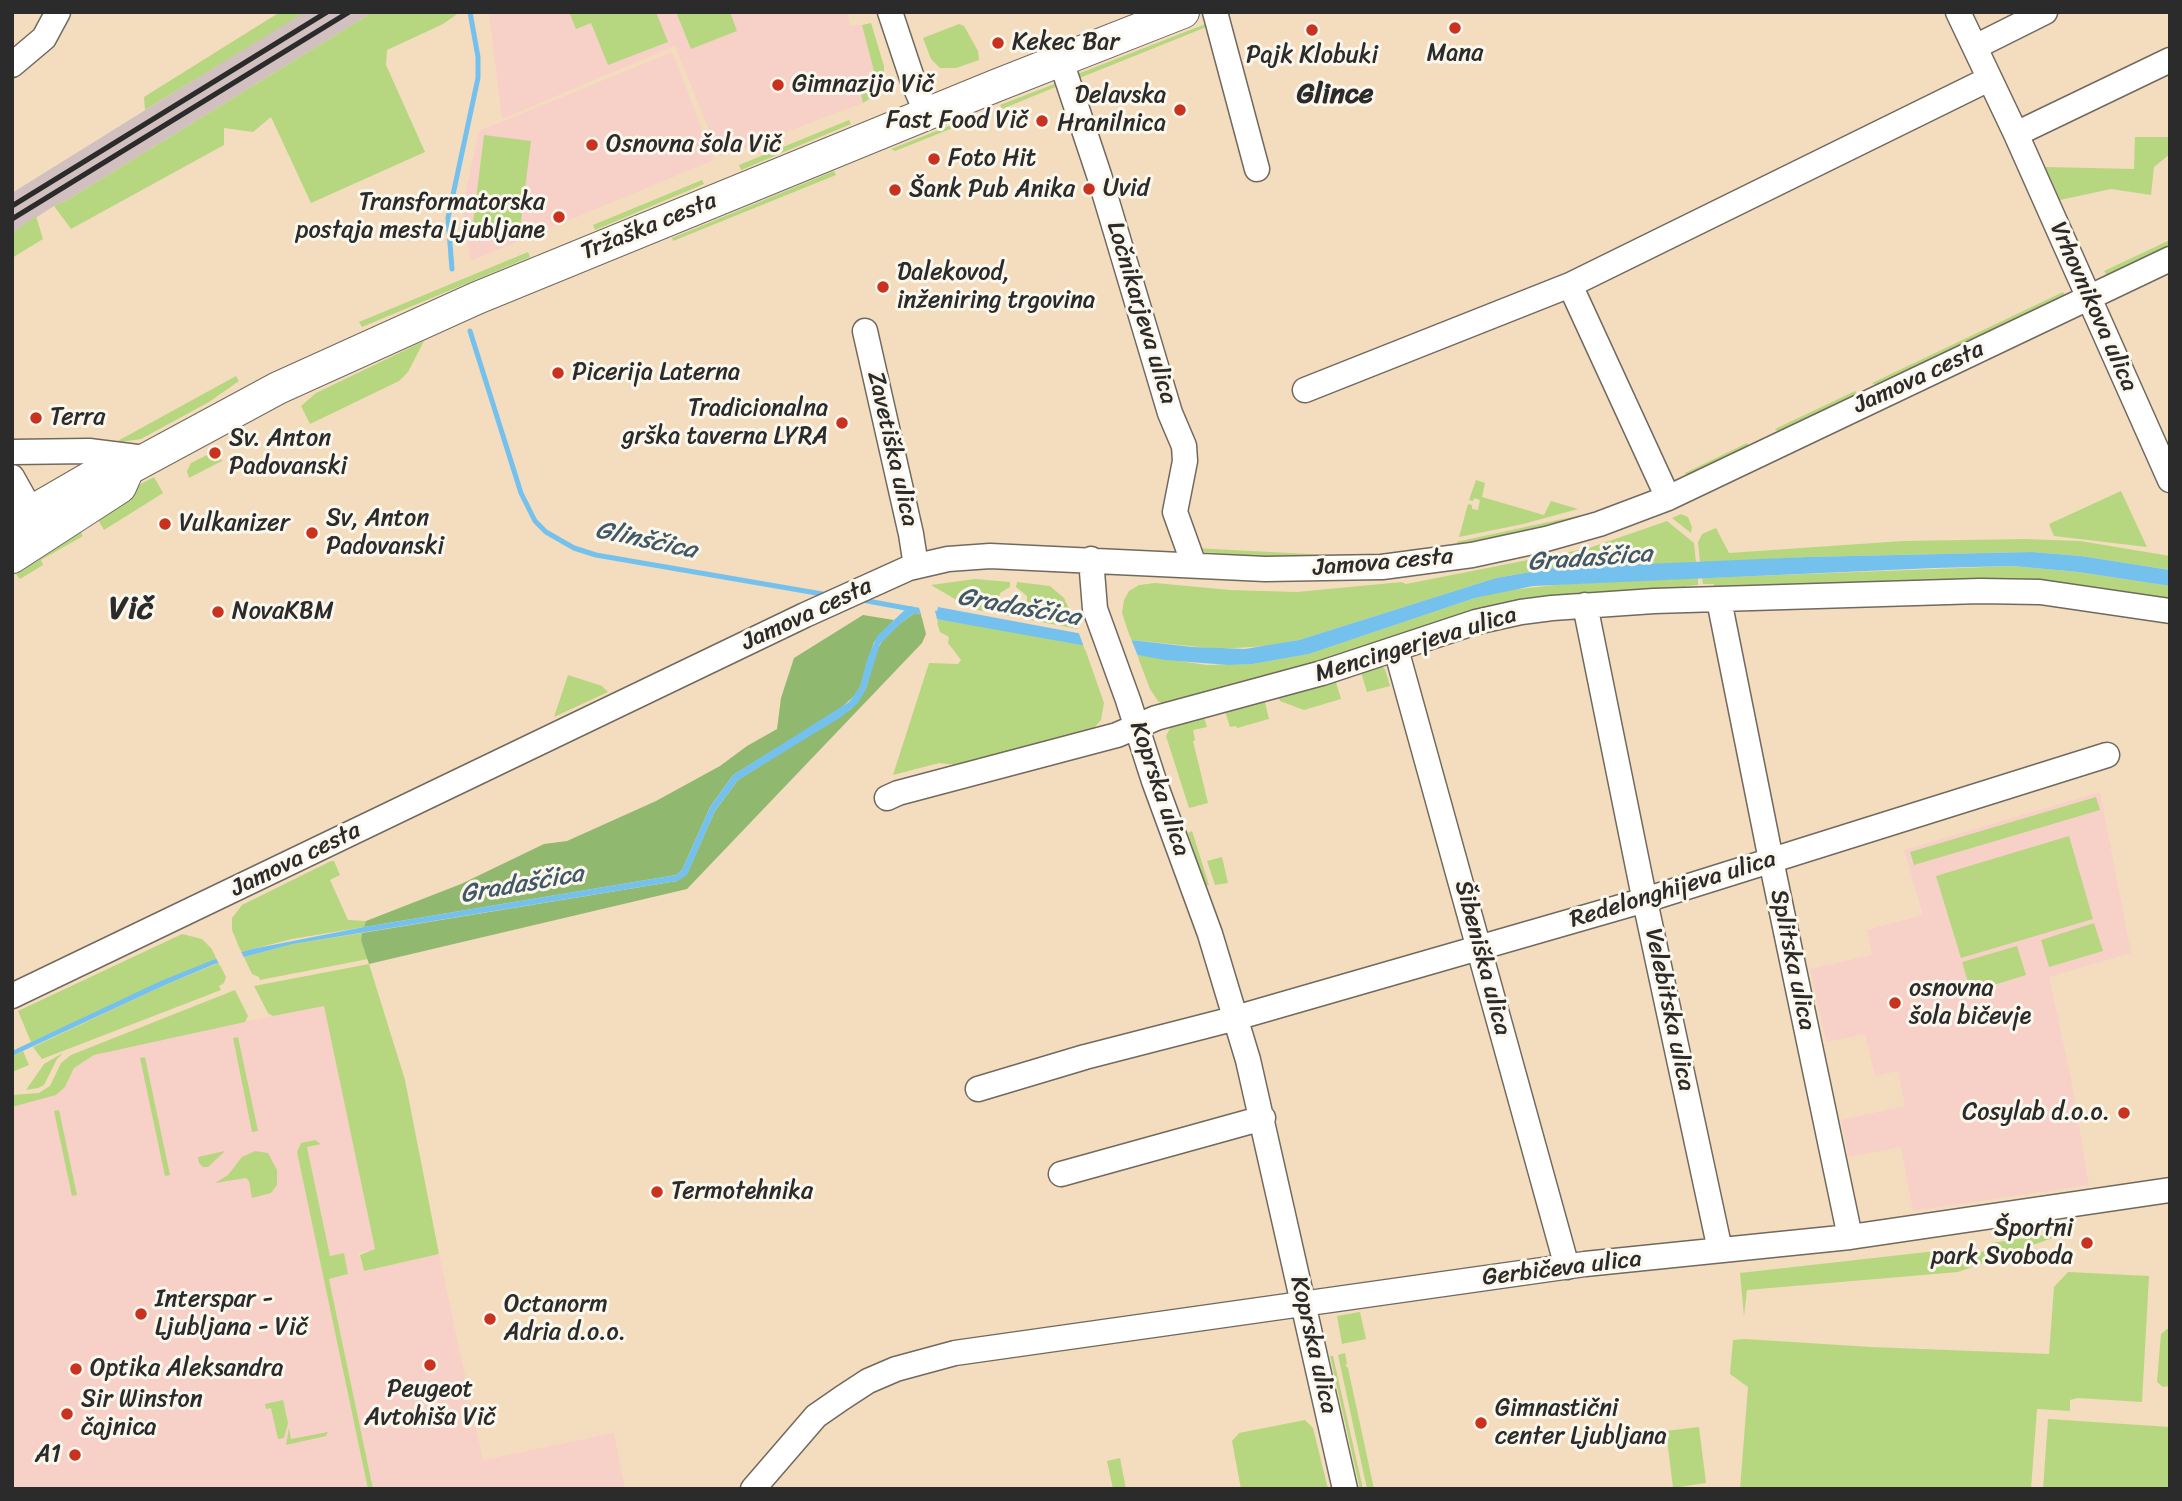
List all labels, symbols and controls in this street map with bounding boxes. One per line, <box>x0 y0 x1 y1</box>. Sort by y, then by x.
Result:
marker: Mana <box>1447 20 1463 36</box>
marker: Pajk Klobuki <box>1304 22 1320 38</box>
place label: Kekec Bar <box>1012 29 1119 57</box>
marker: Kekec Bar <box>990 35 1006 51</box>
place label: Mana <box>1427 40 1483 68</box>
place label: Pajk Klobuki <box>1246 42 1378 70</box>
place label: Gimnazija Vič <box>792 71 934 99</box>
marker: Gimnazija Vič <box>770 77 786 93</box>
district label: Glince <box>1297 78 1373 112</box>
place label: Delavska Hranilnica <box>1057 82 1166 138</box>
marker: Delavska Hranilnica <box>1172 102 1188 118</box>
place label: Fast Food Vič <box>886 107 1028 135</box>
marker: Fast Food Vič <box>1034 113 1050 129</box>
place label: Osnovna šola Vič <box>606 131 781 159</box>
marker: Osnovna šola Vič <box>584 137 600 153</box>
place label: Foto Hit <box>948 145 1036 173</box>
marker: Foto Hit <box>926 151 942 167</box>
place label: Uvid <box>1103 175 1149 203</box>
place label: Šank Pub Anika <box>909 176 1075 204</box>
marker: Uvid <box>1081 181 1097 197</box>
marker: Šank Pub Anika <box>887 182 903 198</box>
street label: Tržaška cesta <box>577 187 721 267</box>
place label: Transformatorska postaja mesta Ljubljane <box>296 189 545 245</box>
marker: Transformatorska postaja mesta Ljubljane <box>551 209 567 225</box>
street label: Ločnikarjeva ulica <box>1100 218 1182 408</box>
street label: Vrhovnikova ulica <box>2043 218 2143 396</box>
place label: Dalekovod, inženiring trgovina <box>897 259 1095 315</box>
marker: Dalekovod, inženiring trgovina <box>875 279 891 295</box>
street label: Jamova cesta <box>1849 335 1989 421</box>
place label: Picerija Laterna <box>572 359 740 387</box>
marker: Picerija Laterna <box>550 365 566 381</box>
street label: Zavetiška ulica <box>860 369 924 529</box>
place label: Tradicionalna grška taverna LYRA <box>622 395 828 451</box>
place label: Terra <box>50 404 105 432</box>
marker: Terra <box>28 410 44 426</box>
marker: Tradicionalna grška taverna LYRA <box>834 415 850 431</box>
place label: Sv. Anton Padovanski <box>229 425 347 481</box>
marker: Sv. Anton Padovanski <box>207 445 223 461</box>
place label: Sv, Anton Padovanski <box>326 505 444 561</box>
place label: Vulkanizer <box>179 510 290 538</box>
water label: Glinščica <box>592 515 700 567</box>
marker: Vulkanizer <box>157 516 173 532</box>
marker: Sv, Anton Padovanski <box>304 525 320 541</box>
water label: Gradaščica <box>1527 539 1653 579</box>
street label: Jamova cesta <box>1312 543 1454 583</box>
street label: Jamova cesta <box>737 572 877 658</box>
water label: Gradaščica <box>955 582 1083 634</box>
district label: Vič <box>109 591 153 629</box>
place label: NovaKBM <box>232 598 334 626</box>
street label: Mencingerjeva ulica <box>1312 601 1520 689</box>
marker: NovaKBM <box>210 604 226 620</box>
street label: Koprska ulica <box>1123 718 1195 860</box>
street label: Jamova cesta <box>227 816 365 904</box>
street label: Redelonghijeva ulica <box>1566 845 1780 935</box>
water label: Gradaščica <box>458 859 586 911</box>
street label: Šibeniška ulica <box>1447 877 1517 1039</box>
street label: Splitska ulica <box>1763 887 1821 1033</box>
street label: Velebitska ulica <box>1638 926 1700 1094</box>
place label: osnovna šola bičevje <box>1909 975 2031 1031</box>
marker: osnovna šola bičevje <box>1887 995 1903 1011</box>
place label: Cosylab d.o.o. <box>1962 1099 2110 1127</box>
marker: Cosylab d.o.o. <box>2116 1105 2132 1121</box>
place label: Termotehnika <box>671 1178 813 1206</box>
marker: Termotehnika <box>649 1184 665 1200</box>
place label: Športni park Svoboda <box>1931 1215 2073 1271</box>
marker: Športni park Svoboda <box>2079 1235 2095 1251</box>
street label: Gerbičeva ulica <box>1481 1245 1643 1293</box>
street label: Koprska ulica <box>1283 1273 1343 1417</box>
place label: Interspar - Ljubljana - Vič <box>155 1286 308 1342</box>
place label: Octanorm Adria d.o.o. <box>504 1291 626 1347</box>
marker: Interspar - Ljubljana - Vič <box>133 1306 149 1322</box>
marker: Octanorm Adria d.o.o. <box>482 1311 498 1327</box>
place label: Optika Aleksandra <box>90 1355 283 1383</box>
marker: Peugeot Avtohiša Vič <box>422 1357 438 1373</box>
marker: Optika Aleksandra <box>68 1361 84 1377</box>
place label: Peugeot Avtohiša Vič <box>365 1376 495 1432</box>
place label: Sir Winston čajnica <box>81 1386 203 1442</box>
place label: Gimnastični center Ljubljana <box>1495 1395 1667 1451</box>
marker: Sir Winston čajnica <box>59 1406 75 1422</box>
marker: Gimnastični center Ljubljana <box>1473 1415 1489 1431</box>
place label: A1 <box>35 1441 61 1469</box>
marker: A1 <box>67 1447 83 1463</box>

